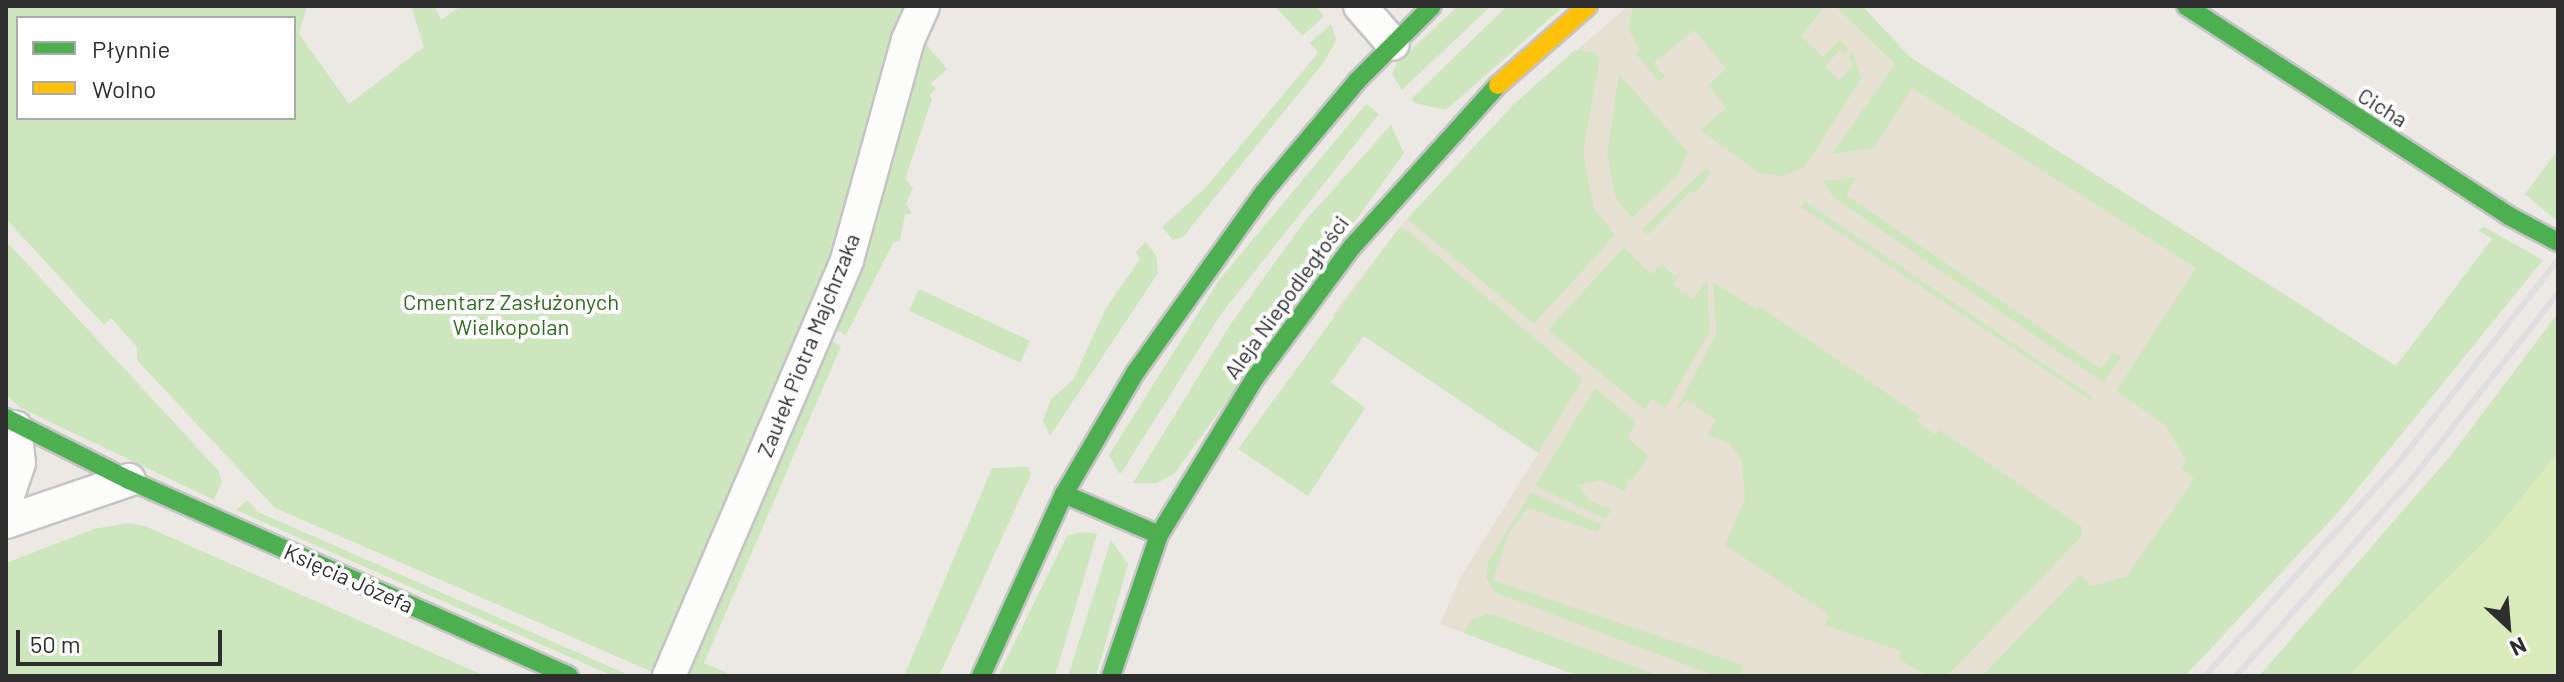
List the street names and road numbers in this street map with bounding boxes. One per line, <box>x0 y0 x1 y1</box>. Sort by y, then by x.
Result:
street label: Cicha <box>2353 82 2413 132</box>
street label: Aleja Niepodległości <box>1218 210 1354 384</box>
street label: Zaułek Piotra Majchrzaka <box>751 229 865 461</box>
street label: Księcia Józefa <box>280 538 418 618</box>

